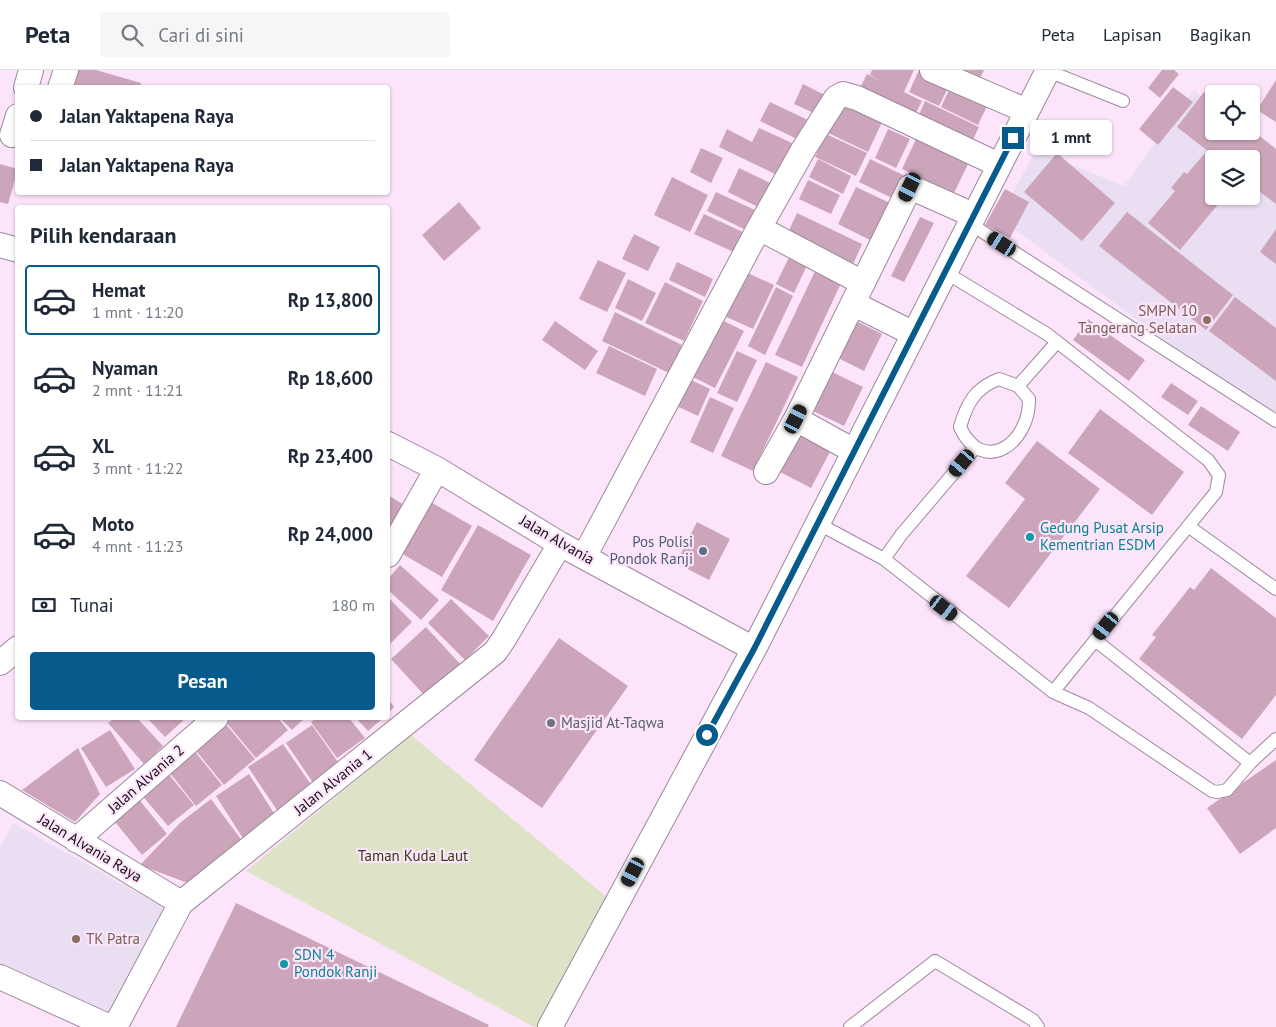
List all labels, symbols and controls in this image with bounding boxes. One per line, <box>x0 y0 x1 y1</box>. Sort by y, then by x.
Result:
search box <box>100 12 450 57</box>
text: Peta <box>25 19 70 50</box>
icon: search <box>118 21 146 49</box>
text: Cari di sini <box>158 23 244 47</box>
text: Peta <box>1041 23 1075 46</box>
text: Lapisan <box>1103 23 1162 46</box>
text: Bagikan <box>1190 23 1251 46</box>
map controls <box>1205 85 1260 205</box>
button: locate <box>1205 85 1260 140</box>
text: Jalan Yaktapena Raya <box>60 104 234 128</box>
callout: 1 mnt <box>1030 120 1113 156</box>
route end <box>1002 127 1024 149</box>
text: 1 mnt <box>1051 127 1091 147</box>
button: layers <box>1205 150 1260 205</box>
text: Jalan Yaktapena Raya <box>60 153 234 177</box>
car <box>896 170 923 204</box>
text: Pilih kendaraan <box>30 221 176 249</box>
car <box>985 230 1018 258</box>
icon: car <box>32 278 77 323</box>
text: Hemat <box>92 278 145 302</box>
text: Rp 13,800 <box>288 288 373 312</box>
place label: SMPN 10 Tangerang Selatan <box>1078 301 1197 337</box>
text: 1 mnt · 11:20 <box>92 302 183 322</box>
marker: SMPN 10 Tangerang Selatan <box>1201 314 1213 326</box>
icon: car <box>32 356 77 401</box>
text: Nyaman <box>92 356 158 380</box>
text: Rp 18,600 <box>288 366 373 390</box>
text: 2 mnt · 11:21 <box>92 380 183 400</box>
car <box>782 402 809 436</box>
icon: car <box>32 434 77 479</box>
text: XL <box>92 434 114 458</box>
text: Rp 23,400 <box>288 444 373 468</box>
car <box>946 447 977 479</box>
text: 3 mnt · 11:22 <box>92 458 183 478</box>
street label: Jalan Alvania <box>516 510 598 569</box>
icon: car <box>32 512 77 557</box>
text: Moto <box>92 512 134 536</box>
place label: Gedung Pusat Arsip Kementrian ESDM <box>1040 518 1164 554</box>
text: Rp 24,000 <box>288 522 373 546</box>
marker: Gedung Pusat Arsip Kementrian ESDM <box>1024 531 1036 543</box>
place label: Pos Polisi Pondok Ranji <box>610 532 693 568</box>
text: 4 mnt · 11:23 <box>92 536 183 556</box>
marker: Pos Polisi Pondok Ranji <box>697 545 709 557</box>
icon: cash <box>30 591 58 619</box>
text: Tunai <box>70 593 114 617</box>
car <box>927 593 960 623</box>
text: 180 m <box>332 595 375 615</box>
car <box>1090 610 1121 642</box>
button: Pesan <box>30 652 375 710</box>
place label: Masjid At-Taqwa <box>561 713 664 732</box>
marker: Masjid At-Taqwa <box>545 717 557 729</box>
route start <box>696 724 718 746</box>
street label: Jalan Alvania 2 <box>103 740 188 818</box>
street label: Jalan Alvania 1 <box>289 744 376 820</box>
street label: Jalan Alvania Raya <box>34 809 146 886</box>
park label: Taman Kuda Laut <box>358 846 468 865</box>
car <box>619 855 646 889</box>
place label: TK Patra <box>86 929 140 948</box>
marker: TK Patra <box>70 933 82 945</box>
place label: SDN 4 Pondok Ranji <box>294 945 377 981</box>
marker: SDN 4 Pondok Ranji <box>278 958 290 970</box>

